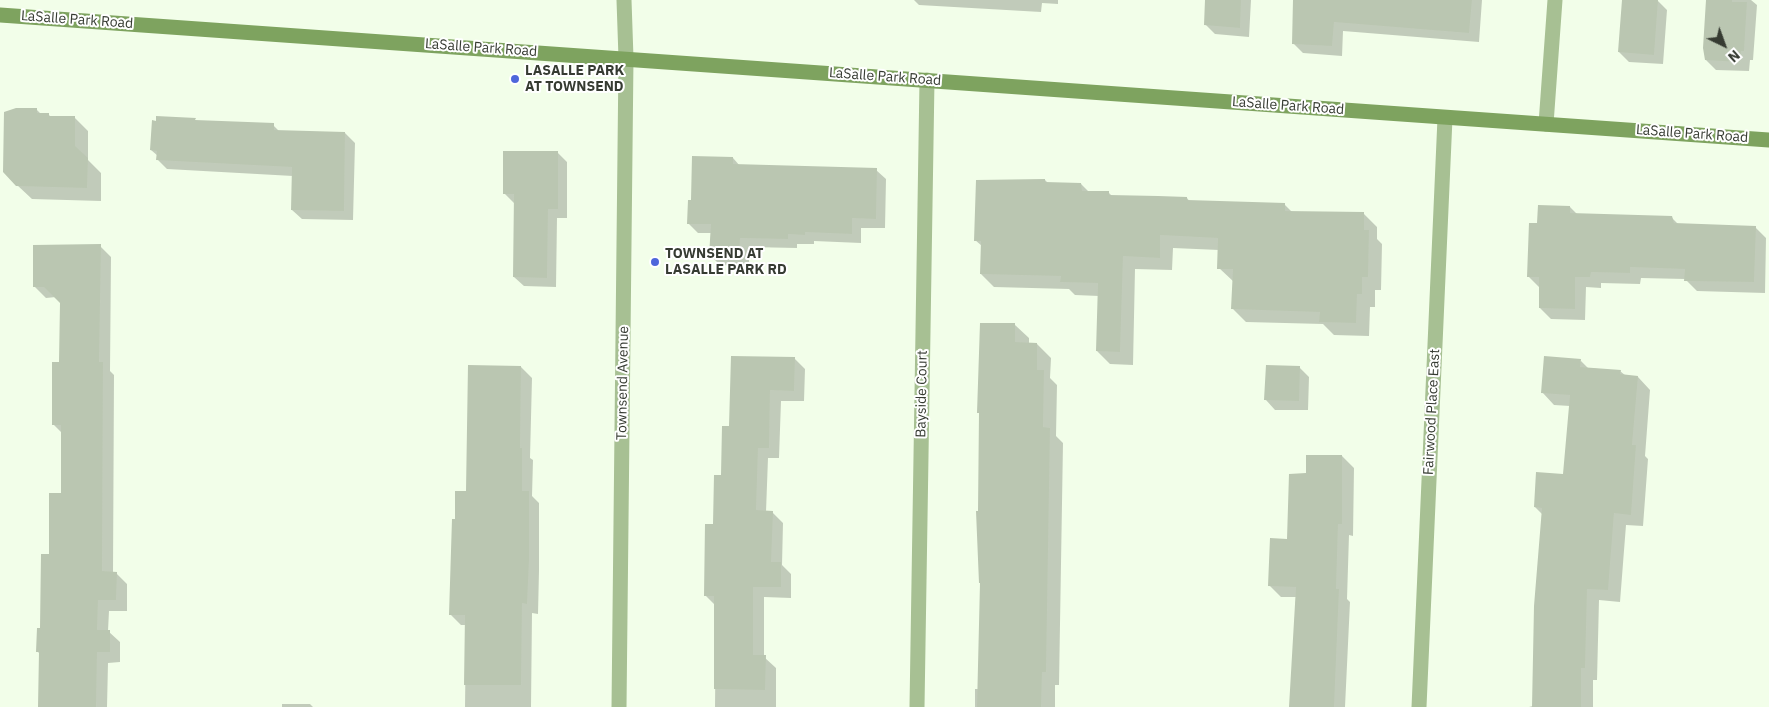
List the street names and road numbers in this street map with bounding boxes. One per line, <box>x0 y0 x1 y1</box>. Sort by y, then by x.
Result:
street label: LaSalle Park Road <box>20 8 134 32</box>
street label: LaSalle Park Road <box>424 36 538 60</box>
street label: LaSalle Park Road <box>828 65 942 89</box>
street label: LaSalle Park Road <box>1231 94 1345 118</box>
street label: LaSalle Park Road <box>1635 122 1749 146</box>
street label: Townsend Avenue <box>614 326 632 440</box>
street label: Fairwood Place East <box>1420 349 1444 475</box>
street label: Bayside Court <box>913 350 931 438</box>

